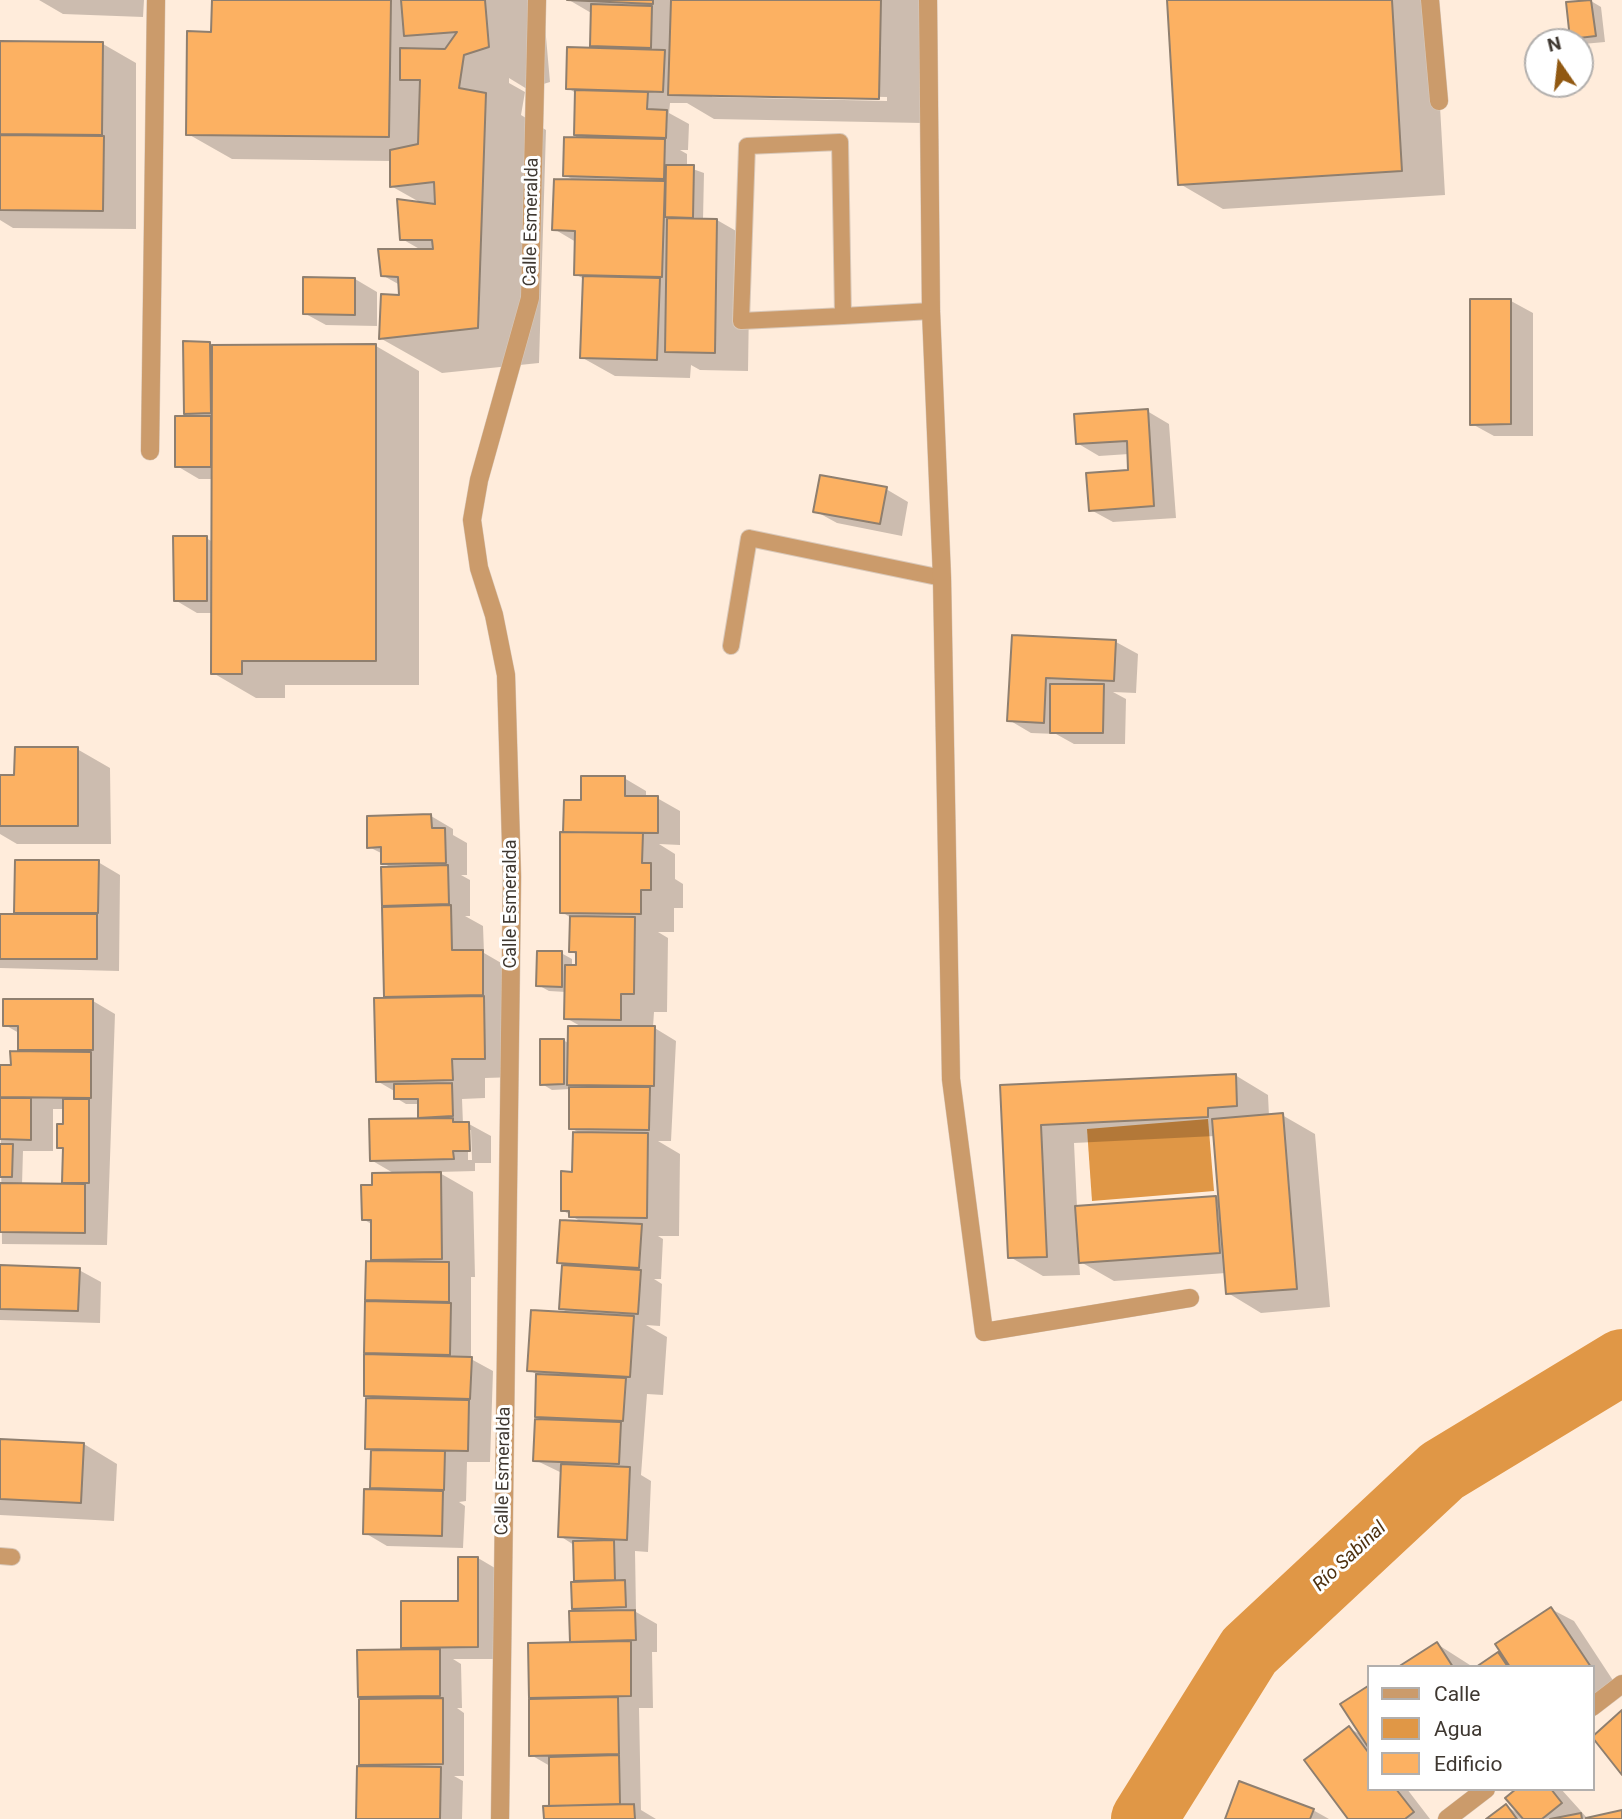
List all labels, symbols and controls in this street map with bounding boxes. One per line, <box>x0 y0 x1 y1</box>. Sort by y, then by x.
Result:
north arrow <box>1524 28 1594 98</box>
text: N <box>1545 31 1564 57</box>
street label: Calle Esmeralda <box>520 157 544 287</box>
street label: Calle Esmeralda <box>500 840 522 968</box>
street label: Calle Esmeralda <box>492 1406 516 1536</box>
water label: Río Sabinal <box>1309 1517 1391 1597</box>
legend <box>1366 1665 1594 1791</box>
text: Calle <box>1434 1682 1480 1706</box>
text: Agua <box>1434 1717 1483 1741</box>
text: Edificio <box>1434 1752 1502 1776</box>

